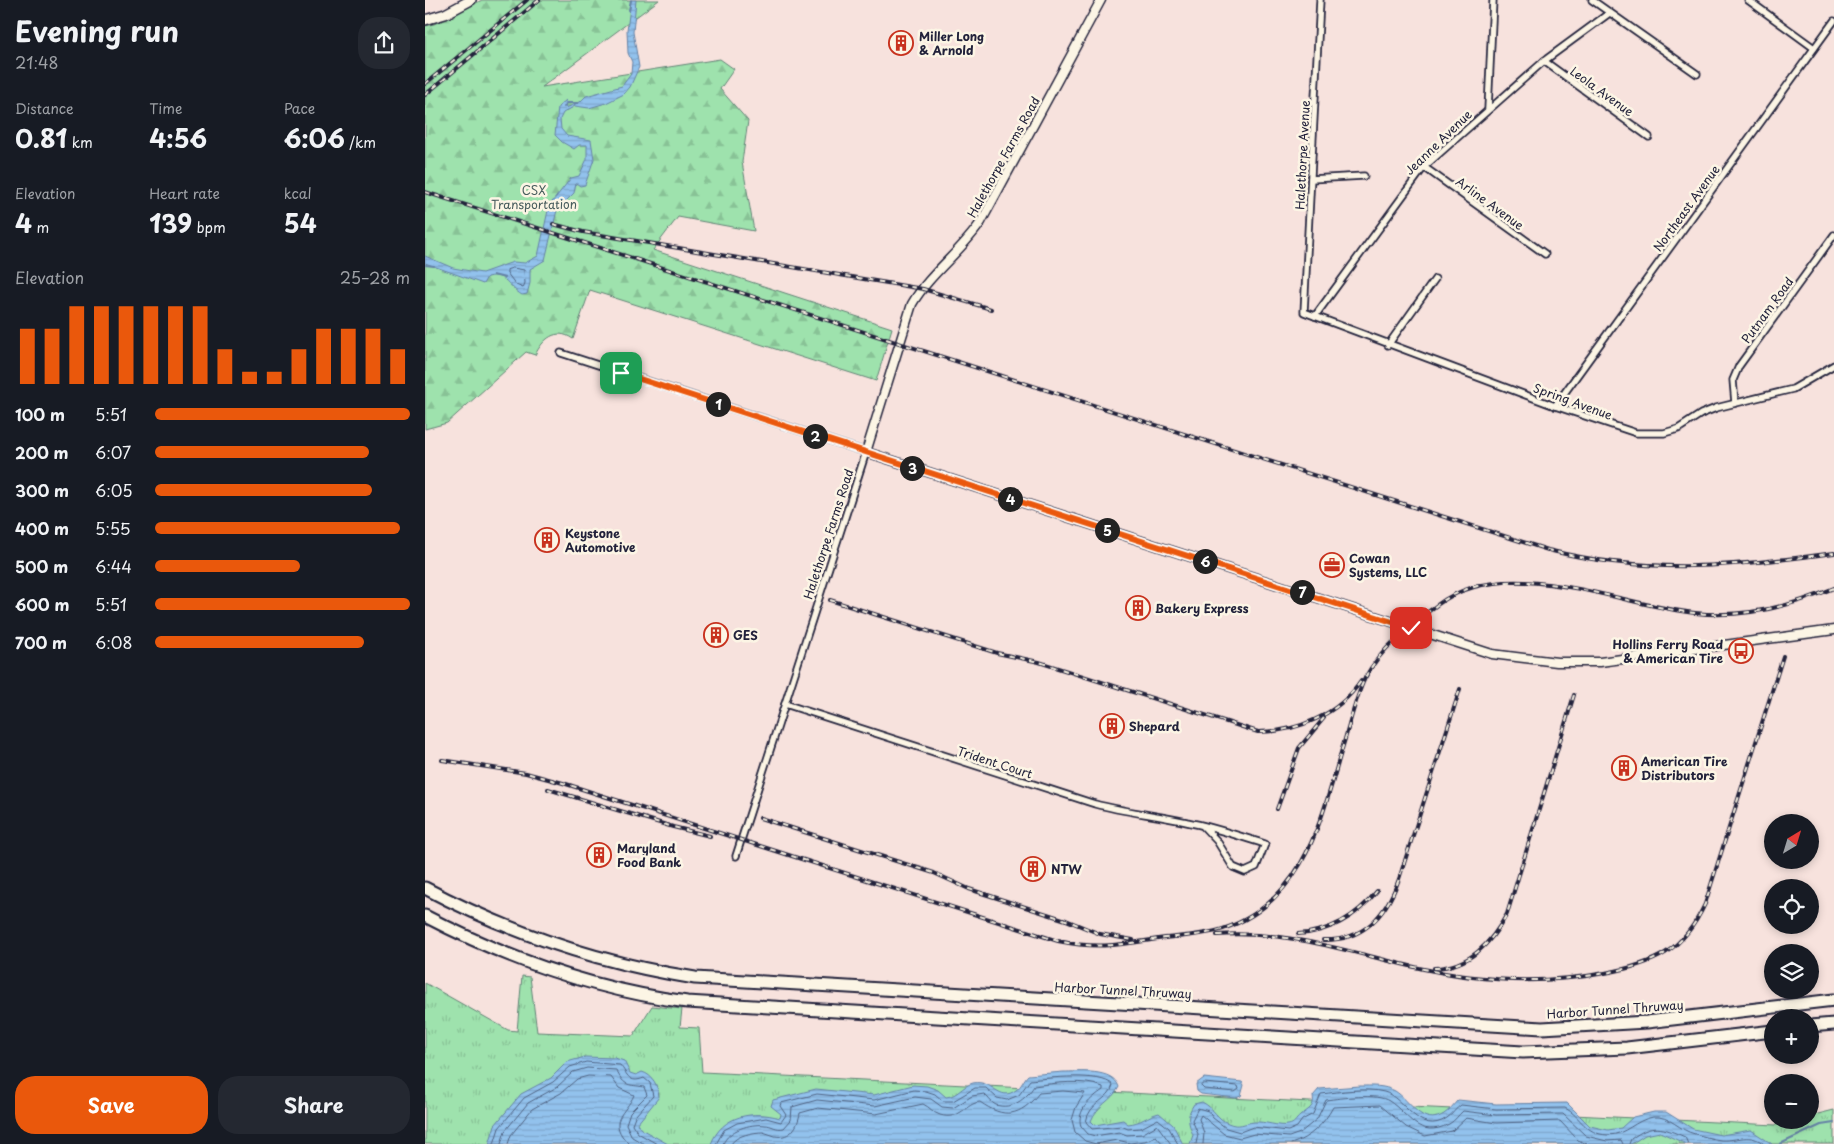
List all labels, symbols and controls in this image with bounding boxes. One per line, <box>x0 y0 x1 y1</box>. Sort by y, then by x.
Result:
text: Evening run <box>15 9 179 52</box>
button: share <box>358 17 410 69</box>
place label: Miller Long & Arnold <box>919 27 984 59</box>
building icon: Miller Long & Arnold <box>888 30 914 56</box>
text: 21:48 <box>15 50 59 74</box>
street label: Leola Avenue <box>1567 62 1638 120</box>
street label: Halethorpe Farms Road <box>962 93 1044 221</box>
text: Distance <box>15 98 74 119</box>
text: Time <box>149 98 182 119</box>
text: Pace <box>284 98 315 119</box>
street label: Halethorpe Avenue <box>1290 99 1314 210</box>
street label: Jeanne Avenue <box>1400 105 1476 179</box>
text: 0.81 <box>15 119 67 157</box>
text: 4:56 <box>149 119 207 157</box>
text: 6:06 <box>284 119 345 157</box>
text: km <box>67 132 93 153</box>
text: /km <box>345 132 376 153</box>
street label: Northeast Avenue <box>1648 161 1724 255</box>
street label: Arline Avenue <box>1452 172 1528 234</box>
park label: CSX Transportation <box>491 181 577 213</box>
text: Elevation <box>15 183 75 204</box>
text: Heart rate <box>149 183 220 204</box>
text: kcal <box>284 183 312 204</box>
text: 4 <box>15 204 32 242</box>
text: 139 <box>149 204 192 242</box>
text: 54 <box>284 204 317 242</box>
text: m <box>32 217 49 238</box>
text: bpm <box>192 217 226 238</box>
text: Elevation <box>15 265 84 289</box>
text: 25–28 m <box>340 265 410 289</box>
street label: Putnam Road <box>1737 273 1797 347</box>
pin <box>600 352 642 394</box>
icon: arrive <box>607 359 635 387</box>
street label: Spring Avenue <box>1531 378 1615 424</box>
pin: 1 <box>705 392 731 416</box>
text: 1 <box>715 394 722 415</box>
text: 100 m <box>15 402 65 426</box>
text: 5:51 <box>95 402 127 426</box>
pin: 2 <box>803 424 827 448</box>
text: 2 <box>811 426 820 447</box>
text: 200 m <box>15 440 69 464</box>
text: 6:07 <box>95 440 131 464</box>
pin: 3 <box>899 456 925 480</box>
text: 3 <box>908 458 917 479</box>
street label: Halethorpe Farms Road <box>798 467 858 601</box>
text: 300 m <box>15 478 69 502</box>
text: 6:05 <box>95 478 133 502</box>
pin: 4 <box>997 486 1023 512</box>
text: 4 <box>1006 489 1015 510</box>
text: 400 m <box>15 516 69 540</box>
text: 5:55 <box>95 516 130 540</box>
pin: 5 <box>1095 518 1119 542</box>
text: 5 <box>1103 520 1112 541</box>
place label: Keystone Automotive <box>565 524 636 556</box>
building icon: Keystone Automotive <box>534 527 560 553</box>
pin: 6 <box>1193 548 1217 574</box>
place label: Cowan Systems, LLC <box>1349 549 1427 581</box>
text: 6 <box>1201 551 1210 572</box>
office icon: Cowan Systems, LLC <box>1319 552 1345 578</box>
text: 500 m <box>15 554 68 578</box>
text: 6:44 <box>95 554 132 578</box>
pin: 7 <box>1289 580 1315 604</box>
text: 7 <box>1298 582 1307 603</box>
text: 600 m <box>15 592 69 616</box>
text: 5:51 <box>95 592 127 616</box>
building icon: Bakery Express <box>1125 595 1151 621</box>
place label: Bakery Express <box>1155 599 1249 617</box>
pin <box>1390 607 1432 649</box>
icon: check <box>1397 614 1425 642</box>
building icon: GES <box>703 622 729 648</box>
place label: GES <box>733 626 758 644</box>
text: 700 m <box>15 630 67 654</box>
text: 6:08 <box>95 630 132 654</box>
place label: Hollins Ferry Road & American Tire <box>1612 635 1723 667</box>
bus stop icon: Hollins Ferry Road & American Tire <box>1728 638 1754 664</box>
building icon: Shepard <box>1099 713 1125 739</box>
place label: Shepard <box>1129 717 1180 735</box>
street label: Trident Court <box>955 741 1035 783</box>
place label: American Tire Distributors <box>1640 752 1728 784</box>
building icon: American Tire Distributors <box>1611 755 1637 781</box>
north arrow <box>1764 814 1819 869</box>
map controls <box>1764 814 1819 1129</box>
place label: Maryland Food Bank <box>617 839 681 871</box>
building icon: Maryland Food Bank <box>586 842 612 868</box>
building icon: NTW <box>1020 856 1046 882</box>
place label: NTW <box>1051 860 1083 878</box>
button: locate <box>1764 879 1819 934</box>
button: layers <box>1764 944 1819 999</box>
street label: Harbor Tunnel Thruway <box>1054 977 1192 1003</box>
street label: Harbor Tunnel Thruway <box>1546 995 1684 1023</box>
button: + <box>1764 1009 1819 1064</box>
button: − <box>1764 1074 1819 1129</box>
button: Save <box>15 1076 208 1134</box>
button: Share <box>218 1076 410 1134</box>

